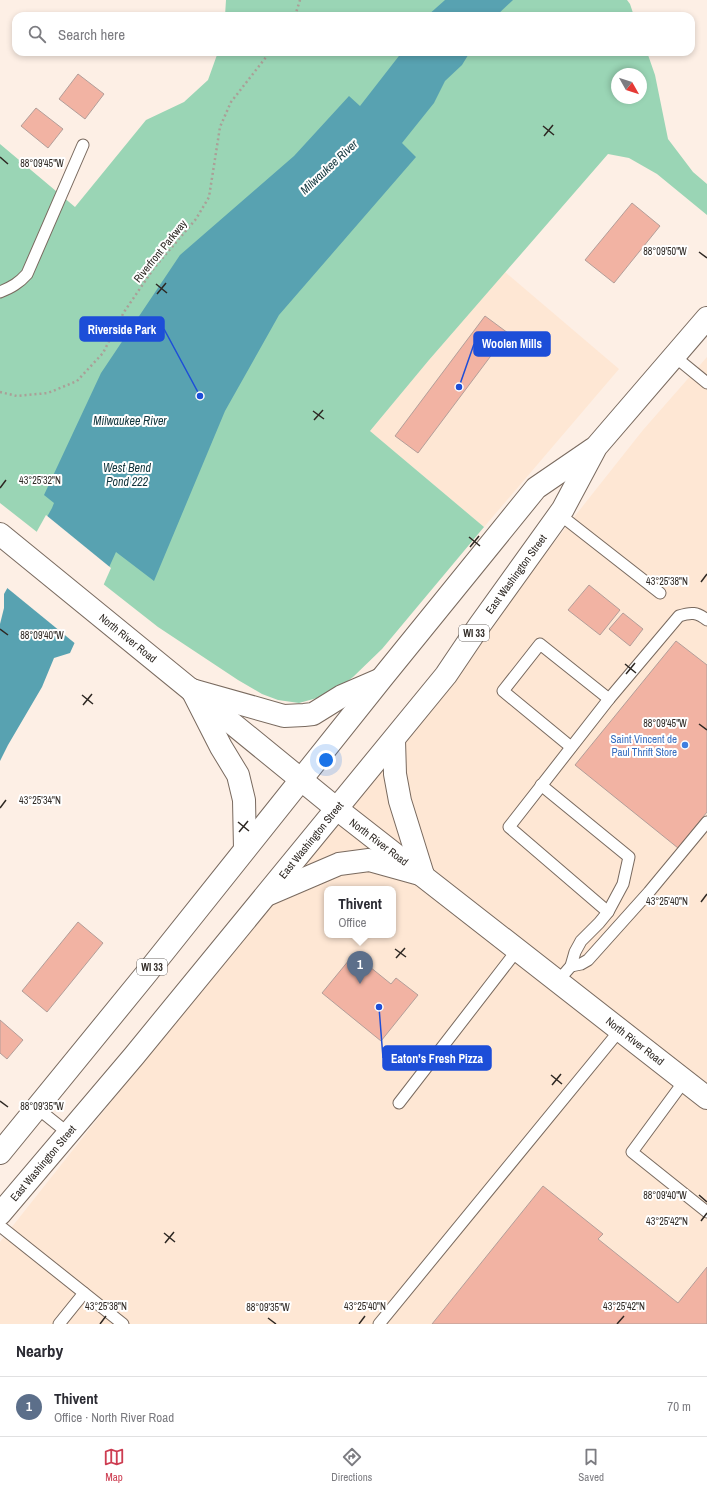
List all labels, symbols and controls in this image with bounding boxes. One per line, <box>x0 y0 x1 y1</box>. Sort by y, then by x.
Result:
search box <box>12 12 695 56</box>
icon: search <box>26 23 48 45</box>
text: Search here <box>58 24 125 45</box>
north arrow <box>611 68 647 104</box>
water label: Milwaukee River <box>297 136 362 198</box>
text: 88°09'45"W <box>20 157 64 170</box>
street label: Riverfront Parkway <box>130 216 190 285</box>
text: 88°09'50"W <box>643 245 687 258</box>
callout: Riverside Park <box>80 317 164 341</box>
text: Riverside Park <box>88 322 157 338</box>
callout: Woolen Mills <box>474 332 550 356</box>
text: Woolen Mills <box>482 336 543 352</box>
water label: Milwaukee River <box>93 413 167 429</box>
water label: West Bend Pond 222 <box>103 460 151 490</box>
text: 43°25'32"N <box>19 474 61 487</box>
street label: East Washington Street <box>482 531 550 617</box>
text: 43°25'38"N <box>646 575 688 588</box>
street label: North River Road <box>96 610 160 666</box>
road number: WI 33 <box>459 625 489 641</box>
text: 88°09'40"W <box>20 629 64 642</box>
text: 88°09'45"W <box>643 717 687 730</box>
place label: Saint Vincent de Paul Thrift Store <box>610 732 677 759</box>
marker: Saint Vincent de Paul Thrift Store <box>680 740 690 750</box>
your location <box>316 750 336 770</box>
text: 43°25'34"N <box>19 794 61 807</box>
street label: East Washington Street <box>276 798 347 881</box>
street label: North River Road <box>347 815 411 869</box>
popup <box>324 886 396 938</box>
text: Thivent <box>338 893 382 914</box>
text: 43°25'40"N <box>646 895 688 908</box>
text: Office <box>338 914 366 931</box>
pin: 1 <box>347 951 373 984</box>
road number: WI 33 <box>137 959 167 975</box>
street label: North River Road <box>603 1014 667 1068</box>
callout: Eaton's Fresh Pizza <box>383 1046 491 1070</box>
text: Eaton's Fresh Pizza <box>391 1051 484 1067</box>
text: 88°09'35"W <box>20 1100 64 1113</box>
street label: East Washington Street <box>7 1122 79 1204</box>
text: 88°09'40"W <box>643 1189 687 1202</box>
text: 43°25'42"N <box>646 1215 688 1228</box>
text: 43°25'38"N <box>85 1300 127 1313</box>
text: 43°25'40"N <box>344 1300 386 1313</box>
text: 43°25'42"N <box>603 1300 645 1313</box>
text: 88°09'35"W <box>246 1301 290 1314</box>
text: Nearby <box>16 1339 63 1362</box>
text: Thivent <box>54 1388 98 1409</box>
text: 1 <box>26 1398 32 1415</box>
text: 70 m <box>667 1398 691 1415</box>
text: Office · North River Road <box>54 1409 174 1426</box>
tab: Map <box>103 1446 125 1484</box>
tab: Directions <box>331 1446 372 1484</box>
tab: Saved <box>578 1446 604 1484</box>

